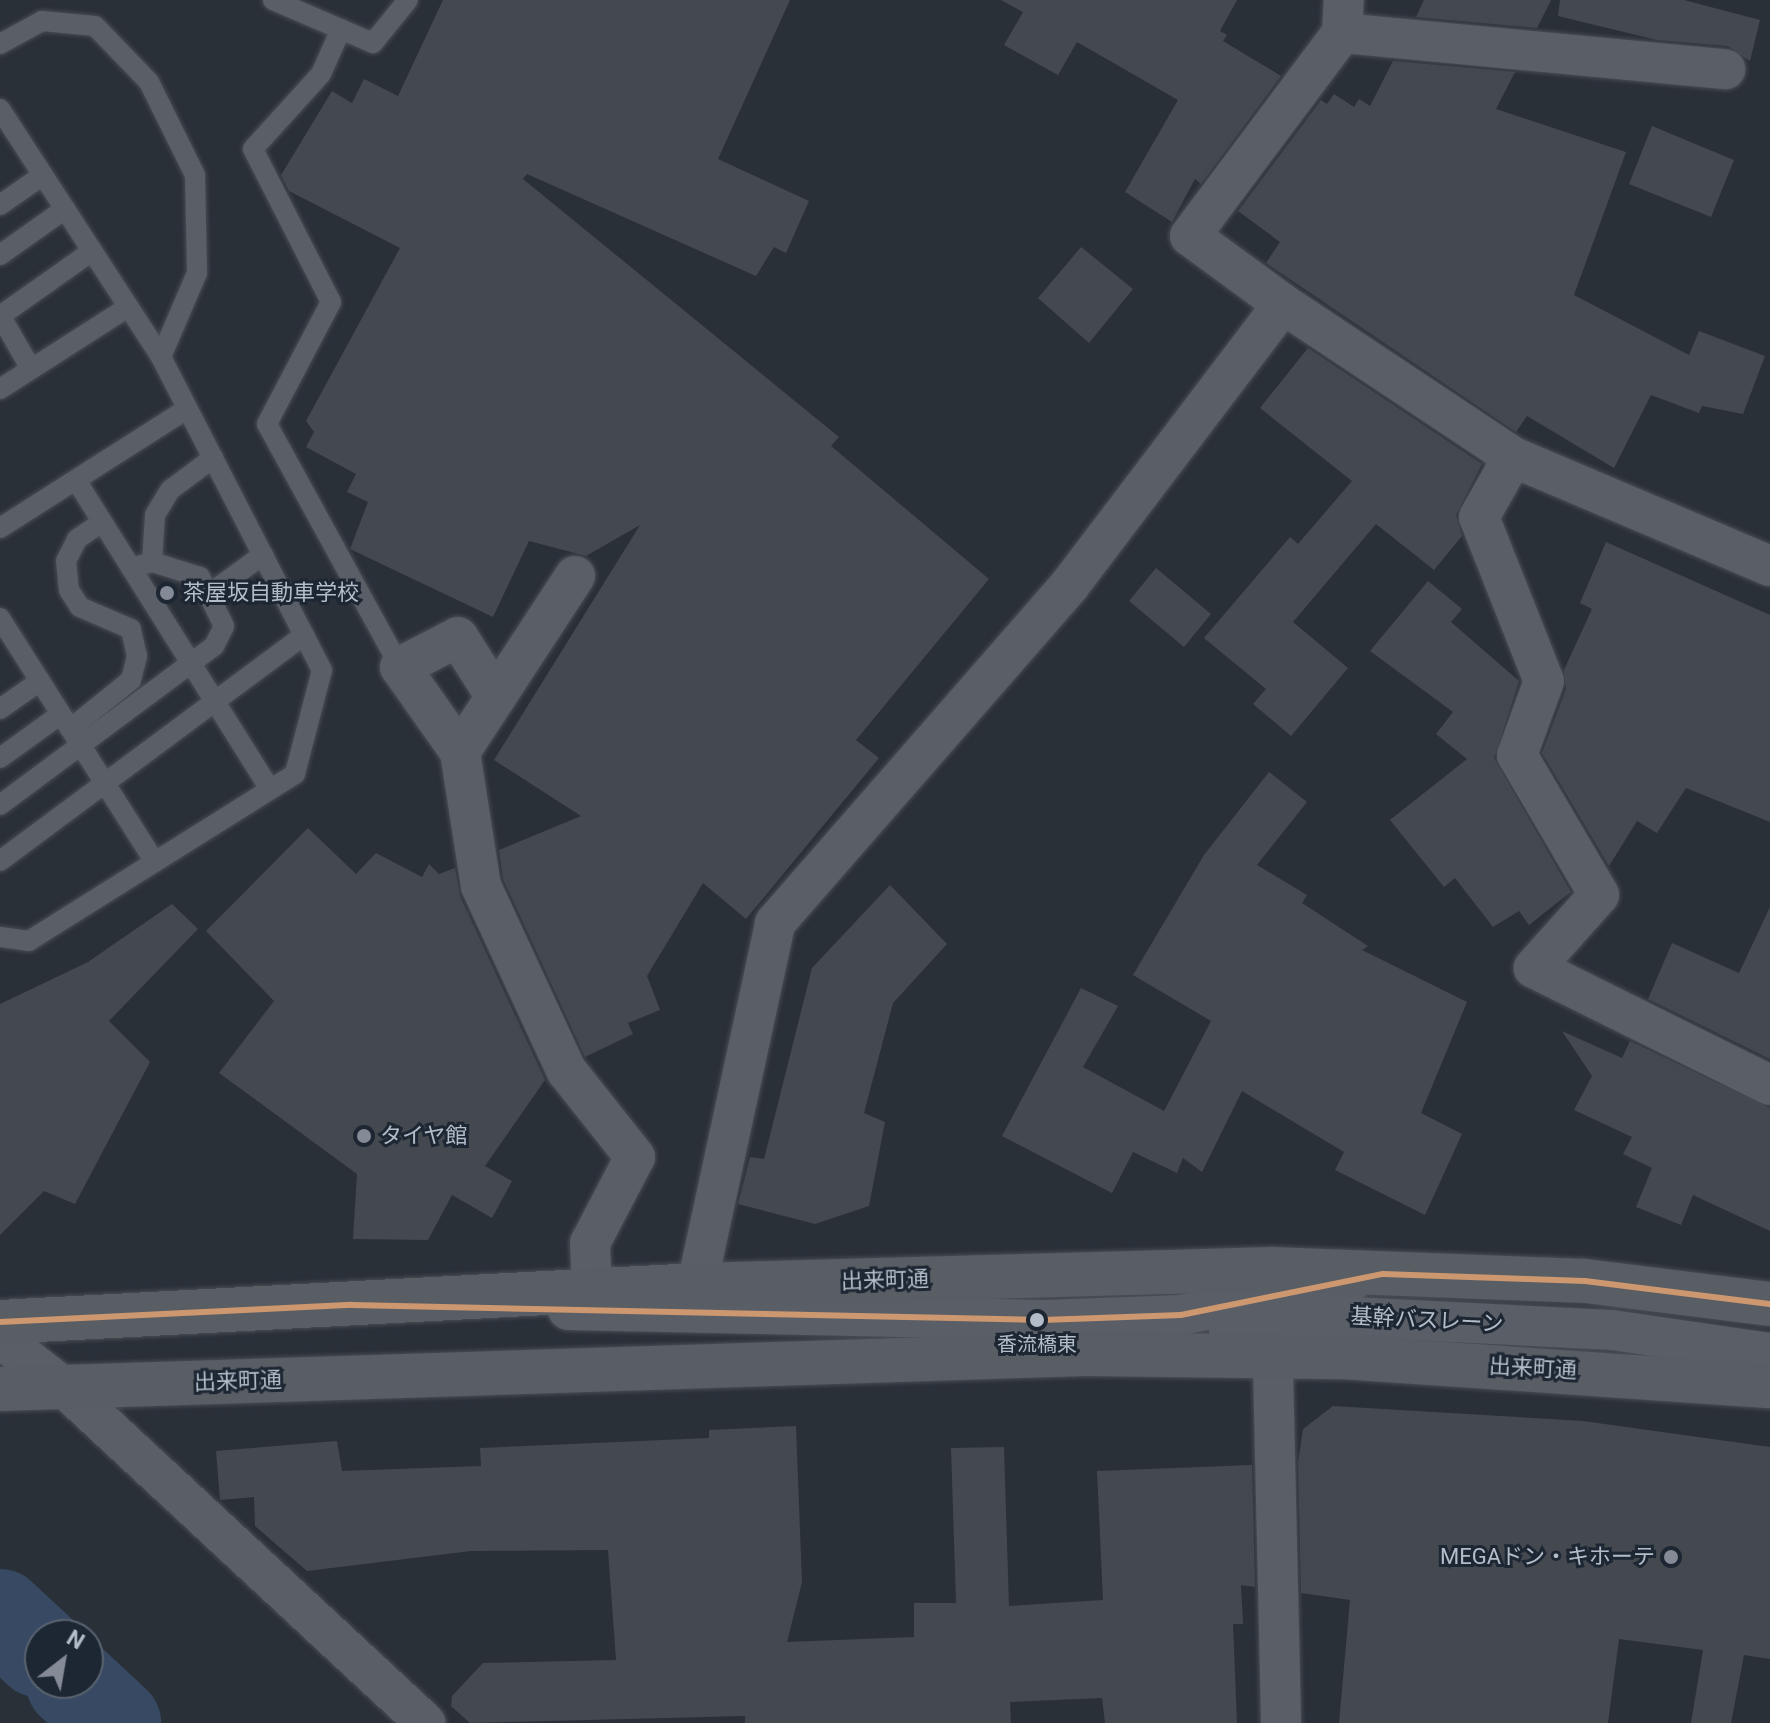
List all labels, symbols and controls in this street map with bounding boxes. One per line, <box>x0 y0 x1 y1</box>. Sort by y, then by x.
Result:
place label: 茶屋坂自動車学校 <box>183 580 359 606</box>
marker: 茶屋坂自動車学校 <box>158 584 176 602</box>
place label: タイヤ館 <box>380 1123 468 1149</box>
marker: タイヤ館 <box>355 1127 373 1145</box>
street label: 出来町通 <box>841 1265 929 1295</box>
street label: 基幹バスレーン <box>1349 1303 1505 1337</box>
marker: 香流橋東 <box>1029 1312 1045 1328</box>
place label: 香流橋東 <box>997 1332 1077 1356</box>
street label: 出来町通 <box>1488 1353 1578 1383</box>
street label: 出来町通 <box>194 1366 282 1396</box>
place label: MEGAドン・キホーテ <box>1440 1544 1655 1570</box>
marker: MEGAドン・キホーテ <box>1662 1548 1680 1566</box>
north arrow <box>24 1619 104 1699</box>
text: N <box>62 1625 89 1654</box>

